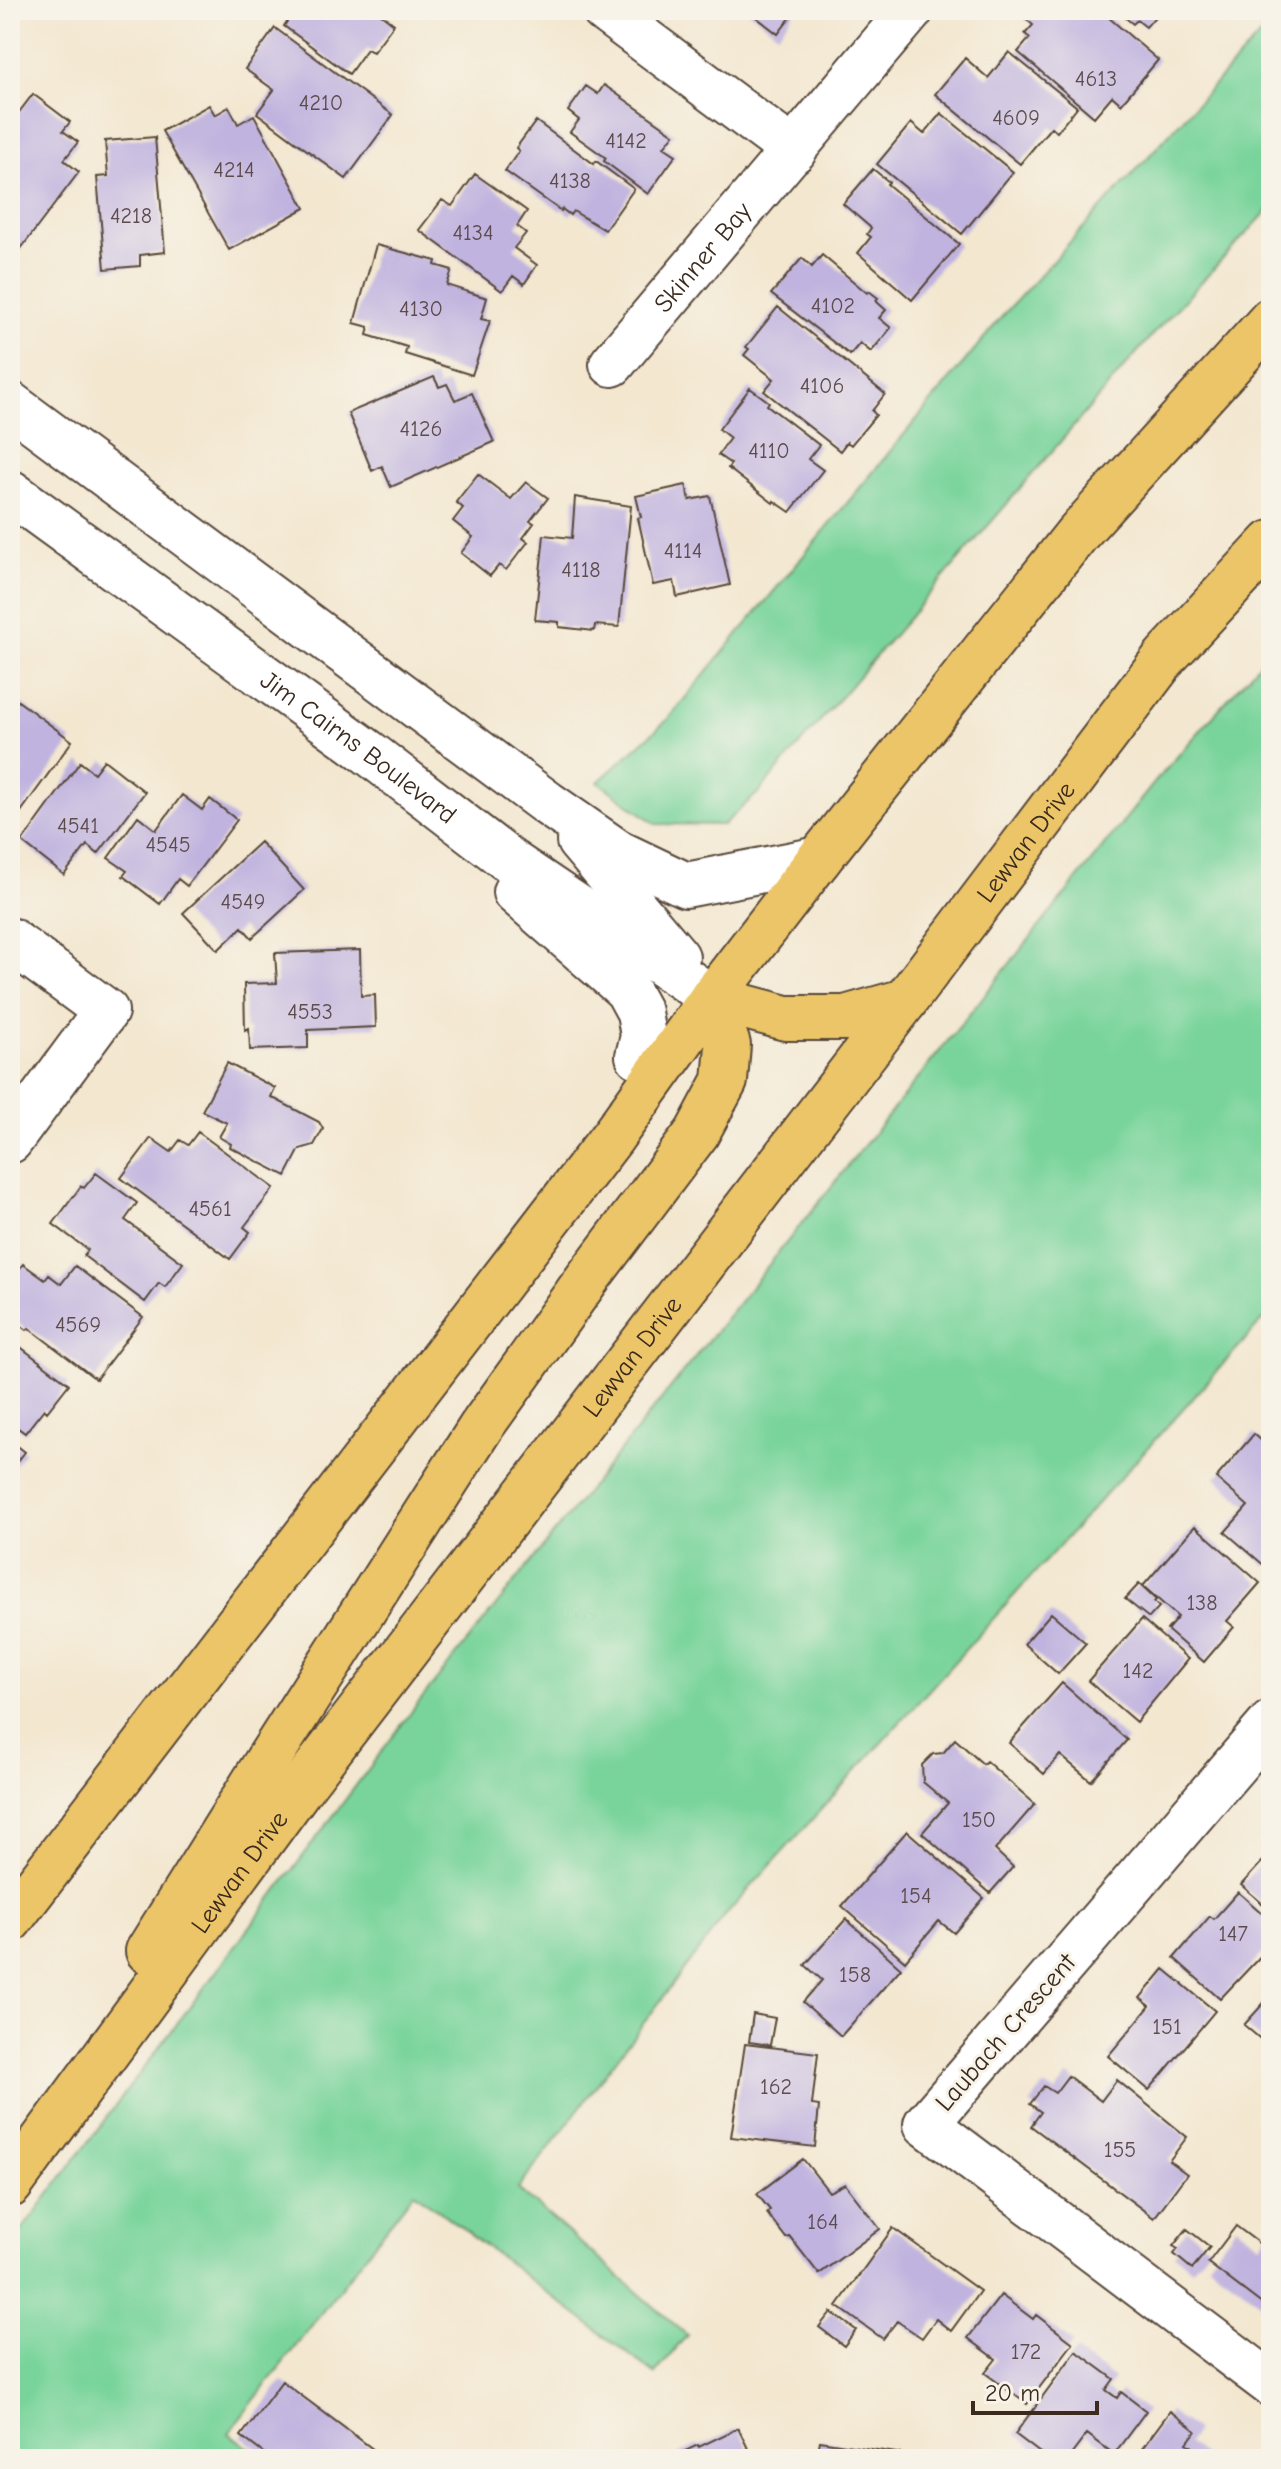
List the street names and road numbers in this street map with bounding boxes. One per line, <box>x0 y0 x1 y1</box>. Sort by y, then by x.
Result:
street label: Skinner Bay <box>648 196 758 319</box>
street label: Jim Cairns Boulevard <box>254 665 462 830</box>
street label: Lewvan Drive <box>971 776 1082 909</box>
street label: Lewvan Drive <box>577 1291 688 1423</box>
street label: Lewvan Drive <box>185 1805 295 1939</box>
street label: Laubach Crescent <box>929 1947 1083 2117</box>

